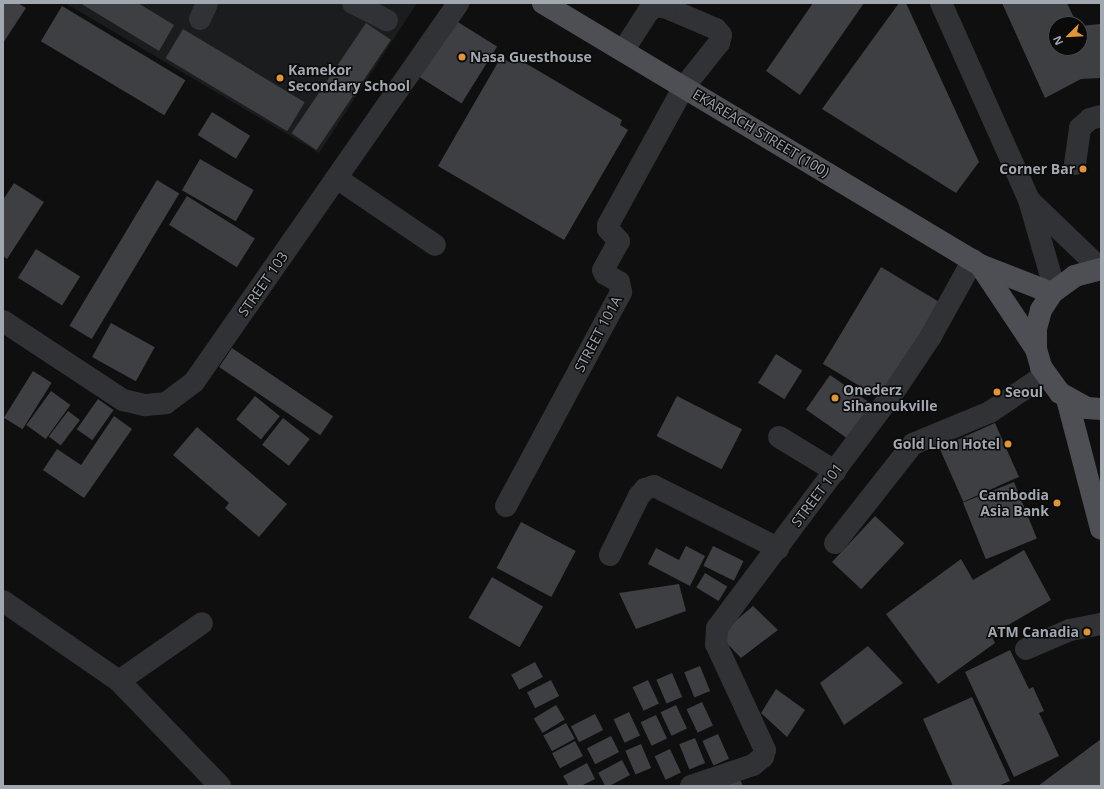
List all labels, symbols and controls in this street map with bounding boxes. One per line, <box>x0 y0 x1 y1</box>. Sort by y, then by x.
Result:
north arrow <box>1048 16 1088 56</box>
text: N <box>1049 34 1066 48</box>
place label: Nasa Guesthouse <box>470 49 592 65</box>
marker: Nasa Guesthouse <box>457 52 467 62</box>
place label: Kamekor Secondary School <box>288 62 410 94</box>
marker: Kamekor Secondary School <box>275 73 285 83</box>
street label: EKAREACH STREET (100) <box>690 86 832 180</box>
place label: Corner Bar <box>999 161 1075 177</box>
marker: Corner Bar <box>1078 164 1088 174</box>
street label: STREET 103 <box>235 248 291 320</box>
street label: STREET 101A <box>571 293 625 375</box>
place label: Onederz Sihanoukville <box>843 382 937 414</box>
place label: Seoul <box>1005 384 1043 400</box>
marker: Seoul <box>992 387 1002 397</box>
marker: Onederz Sihanoukville <box>830 393 840 403</box>
place label: Gold Lion Hotel <box>893 436 1000 452</box>
marker: Gold Lion Hotel <box>1003 439 1013 449</box>
street label: STREET 101 <box>788 460 846 530</box>
place label: Cambodia Asia Bank <box>979 487 1049 520</box>
marker: Cambodia Asia Bank <box>1052 498 1062 508</box>
place label: ATM Canadia <box>988 624 1079 640</box>
marker: ATM Canadia <box>1082 627 1092 637</box>

